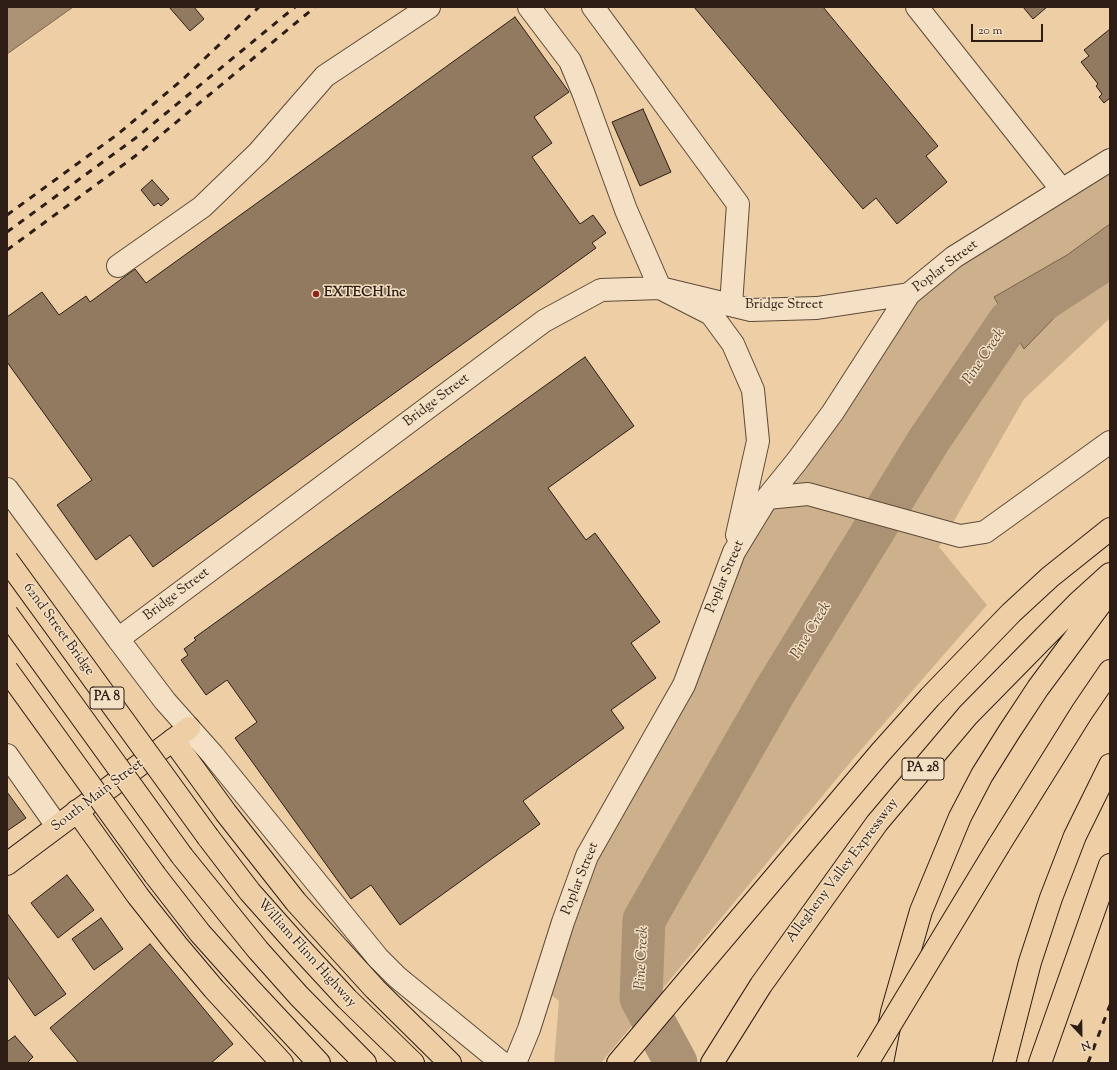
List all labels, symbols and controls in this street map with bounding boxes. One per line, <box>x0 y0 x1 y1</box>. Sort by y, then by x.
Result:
scale bar <box>973 16 1045 42</box>
text: 20 m <box>978 22 1002 40</box>
street label: Poplar Street <box>910 237 982 297</box>
place label: EXTECH Inc <box>324 286 406 302</box>
marker: EXTECH Inc <box>311 289 321 299</box>
street label: Bridge Street <box>745 298 823 314</box>
water label: Pine Creek <box>960 326 1010 388</box>
street label: Bridge Street <box>401 371 473 431</box>
street label: Poplar Street <box>703 538 749 616</box>
street label: Bridge Street <box>141 565 213 625</box>
street label: 62nd Street Bridge <box>19 580 97 680</box>
water label: Pine Creek <box>788 599 836 663</box>
road number: PA 8 <box>90 687 124 709</box>
street label: South Main Street <box>49 756 147 836</box>
road number: PA 28 <box>902 758 944 780</box>
street label: Allegheny Valley Expressway <box>783 796 903 946</box>
street label: Poplar Street <box>559 840 603 918</box>
street label: William Flinn Highway <box>253 896 359 1012</box>
water label: Pine Creek <box>632 926 654 990</box>
north arrow <box>1061 1014 1101 1054</box>
text: N <box>1078 1036 1093 1054</box>

